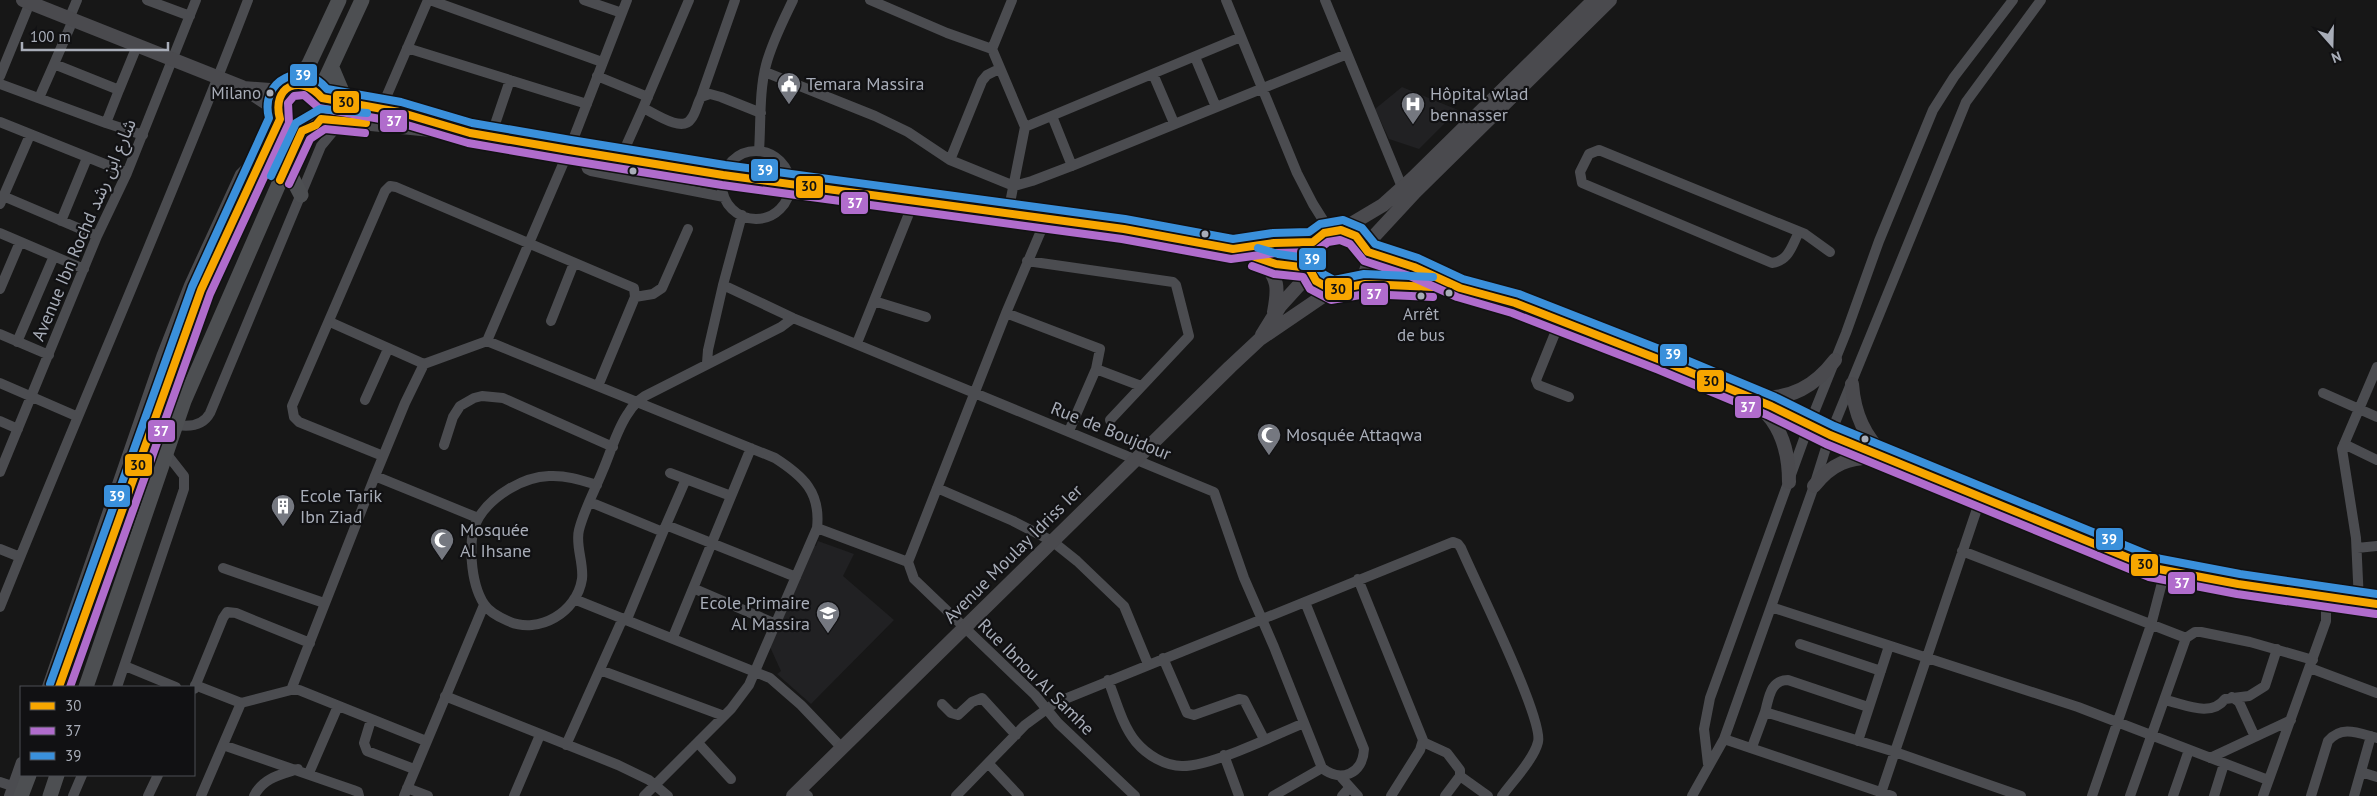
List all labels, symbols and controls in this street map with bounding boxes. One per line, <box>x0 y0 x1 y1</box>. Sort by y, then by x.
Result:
scale bar <box>22 20 169 52</box>
north arrow <box>2307 20 2357 70</box>
text: 100 m <box>30 27 71 46</box>
text: N <box>2329 47 2344 67</box>
line badge: 39 <box>289 63 318 87</box>
text: 39 <box>295 66 311 84</box>
public building icon: Temara Massira <box>776 71 802 105</box>
place label: Temara Massira <box>806 72 924 95</box>
place label: Milano <box>211 82 261 104</box>
place label: Hôpital wlad bennasser <box>1430 82 1529 126</box>
marker: Milano <box>265 88 275 98</box>
line badge: 30 <box>332 90 360 114</box>
hospital icon: Hôpital wlad bennasser <box>1400 91 1426 125</box>
text: 30 <box>338 93 354 111</box>
line badge: 37 <box>379 109 408 133</box>
text: 37 <box>386 112 402 130</box>
street label: Avenue Ibn Rochd شارع ابن رشد <box>26 115 144 346</box>
line badge: 39 <box>750 158 779 182</box>
text: 39 <box>757 161 773 179</box>
unlabelled marker <box>628 166 638 176</box>
line badge: 30 <box>795 175 824 199</box>
text: 30 <box>801 177 817 195</box>
line badge: 37 <box>840 191 869 215</box>
text: 37 <box>847 194 863 212</box>
unlabelled marker <box>1200 229 1210 239</box>
line badge: 39 <box>1298 247 1327 271</box>
text: 39 <box>1304 250 1320 268</box>
line badge: 30 <box>1324 277 1353 301</box>
text: 30 <box>1330 280 1346 298</box>
line badge: 37 <box>1360 282 1389 306</box>
text: 37 <box>1366 285 1382 303</box>
unlabelled marker <box>1444 288 1454 298</box>
marker: Arrêt de bus <box>1416 291 1426 301</box>
place label: Arrêt de bus <box>1397 303 1445 346</box>
line badge: 39 <box>1659 343 1688 367</box>
text: 39 <box>1665 345 1681 363</box>
line badge: 30 <box>1696 369 1725 393</box>
text: 30 <box>1703 372 1719 390</box>
line badge: 37 <box>1734 395 1762 419</box>
street label: Rue de Boujdour <box>1048 396 1175 465</box>
text: 37 <box>1740 398 1756 416</box>
line badge: 37 <box>147 419 176 443</box>
text: 37 <box>153 422 169 440</box>
mosque icon: Mosquée Attaqwa <box>1256 422 1282 456</box>
place label: Mosquée Attaqwa <box>1286 423 1422 446</box>
unlabelled marker <box>1860 434 1870 444</box>
line badge: 30 <box>124 453 153 477</box>
text: 30 <box>130 456 146 474</box>
street label: Avenue Moulay Idriss Ier <box>938 479 1087 628</box>
line badge: 39 <box>103 484 131 508</box>
place label: Ecole Tarik Ibn Ziad <box>300 484 383 528</box>
text: 39 <box>109 487 125 505</box>
building icon: Ecole Tarik Ibn Ziad <box>270 493 296 527</box>
place label: Mosquée Al Ihsane <box>460 518 531 562</box>
mosque icon: Mosquée Al Ihsane <box>429 527 455 561</box>
line badge: 39 <box>2095 527 2124 551</box>
text: 39 <box>2101 530 2117 548</box>
line badge: 30 <box>2130 553 2159 577</box>
text: 30 <box>2137 555 2153 573</box>
line badge: 37 <box>2167 571 2196 595</box>
text: 37 <box>2174 574 2190 592</box>
place label: Ecole Primaire Al Massira <box>700 591 810 635</box>
school or university icon: Ecole Primaire Al Massira <box>815 600 841 634</box>
street label: Rue Ibnou Al Samhe <box>973 614 1099 740</box>
legend <box>20 686 195 776</box>
text: 30 <box>65 696 81 715</box>
text: 37 <box>65 721 81 740</box>
text: 39 <box>65 746 81 765</box>

